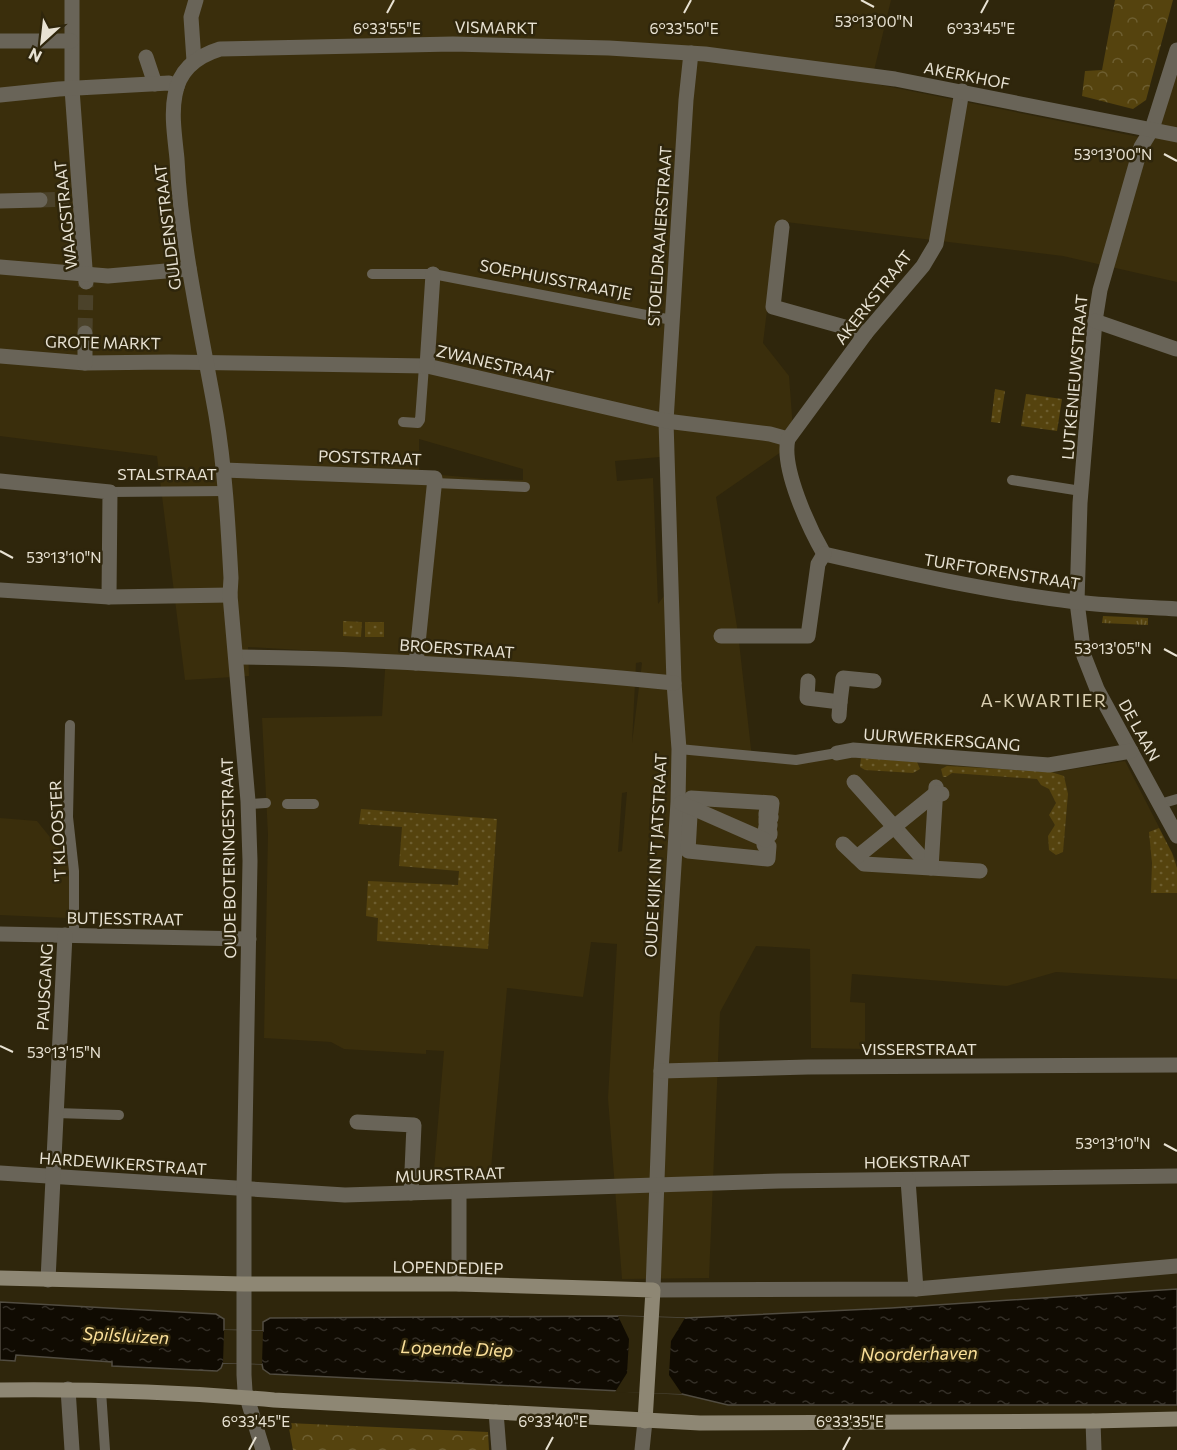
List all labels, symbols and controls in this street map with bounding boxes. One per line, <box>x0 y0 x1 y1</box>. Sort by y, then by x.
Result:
north arrow <box>12 12 72 72</box>
text: 53°13'00"N <box>835 12 913 30</box>
street label: VISMARKT <box>454 17 538 37</box>
text: 6°33'55"E <box>353 19 421 37</box>
text: 6°33'50"E <box>649 19 719 37</box>
text: 6°33'45"E <box>947 19 1015 37</box>
text: N <box>25 45 45 67</box>
street label: AKERKHOF <box>923 57 1011 93</box>
street label: STOELDRAAIERSTRAAT <box>643 145 675 327</box>
text: 53°13'00"N <box>1074 145 1152 163</box>
street label: WAAGSTRAAT <box>50 160 80 270</box>
street label: GULDENSTRAAT <box>150 163 184 291</box>
street label: AKERKSTRAAT <box>830 246 916 348</box>
street label: SOEPHUISSTRAATJE <box>478 255 634 303</box>
street label: LUTKENIEUWSTRAAT <box>1057 293 1091 461</box>
street label: GROTE MARKT <box>45 331 161 353</box>
street label: ZWANESTRAAT <box>435 340 555 386</box>
street label: POSTSTRAAT <box>318 446 422 468</box>
street label: STALSTRAAT <box>117 464 217 483</box>
text: 53°13'10"N <box>26 548 102 566</box>
street label: TURFTORENSTRAAT <box>922 549 1082 593</box>
street label: BROERSTRAAT <box>399 635 515 661</box>
text: 53°13'05"N <box>1074 639 1152 657</box>
district label: A-KWARTIER <box>980 689 1108 711</box>
street label: DE LAAN <box>1115 696 1165 764</box>
street label: UURWERKERSGANG <box>863 724 1021 754</box>
street label: OUDE KIJK IN 'T JATSTRAAT <box>640 752 670 958</box>
street label: OUDE BOTERINGESTRAAT <box>217 757 239 959</box>
street label: 'T KLOOSTER <box>45 779 69 882</box>
street label: BUTJESSTRAAT <box>66 907 184 929</box>
street label: PAUSGANG <box>32 943 56 1031</box>
street label: VISSERSTRAAT <box>861 1039 977 1058</box>
text: 53°13'15"N <box>27 1043 101 1061</box>
text: 53°13'10"N <box>1075 1134 1151 1152</box>
street label: HARDEWIKERSTRAAT <box>39 1148 207 1178</box>
street label: HOEKSTRAAT <box>864 1151 970 1171</box>
street label: MUURSTRAAT <box>395 1163 505 1185</box>
street label: LOPENDEDIEP <box>393 1257 503 1277</box>
water label: Spilsluizen <box>82 1322 170 1348</box>
water label: Lopende Diep <box>400 1335 514 1361</box>
water label: Noorderhaven <box>860 1341 978 1365</box>
text: 6°33'45"E <box>222 1412 290 1430</box>
text: 6°33'40"E <box>518 1412 588 1430</box>
text: 6°33'35"E <box>816 1412 884 1430</box>

